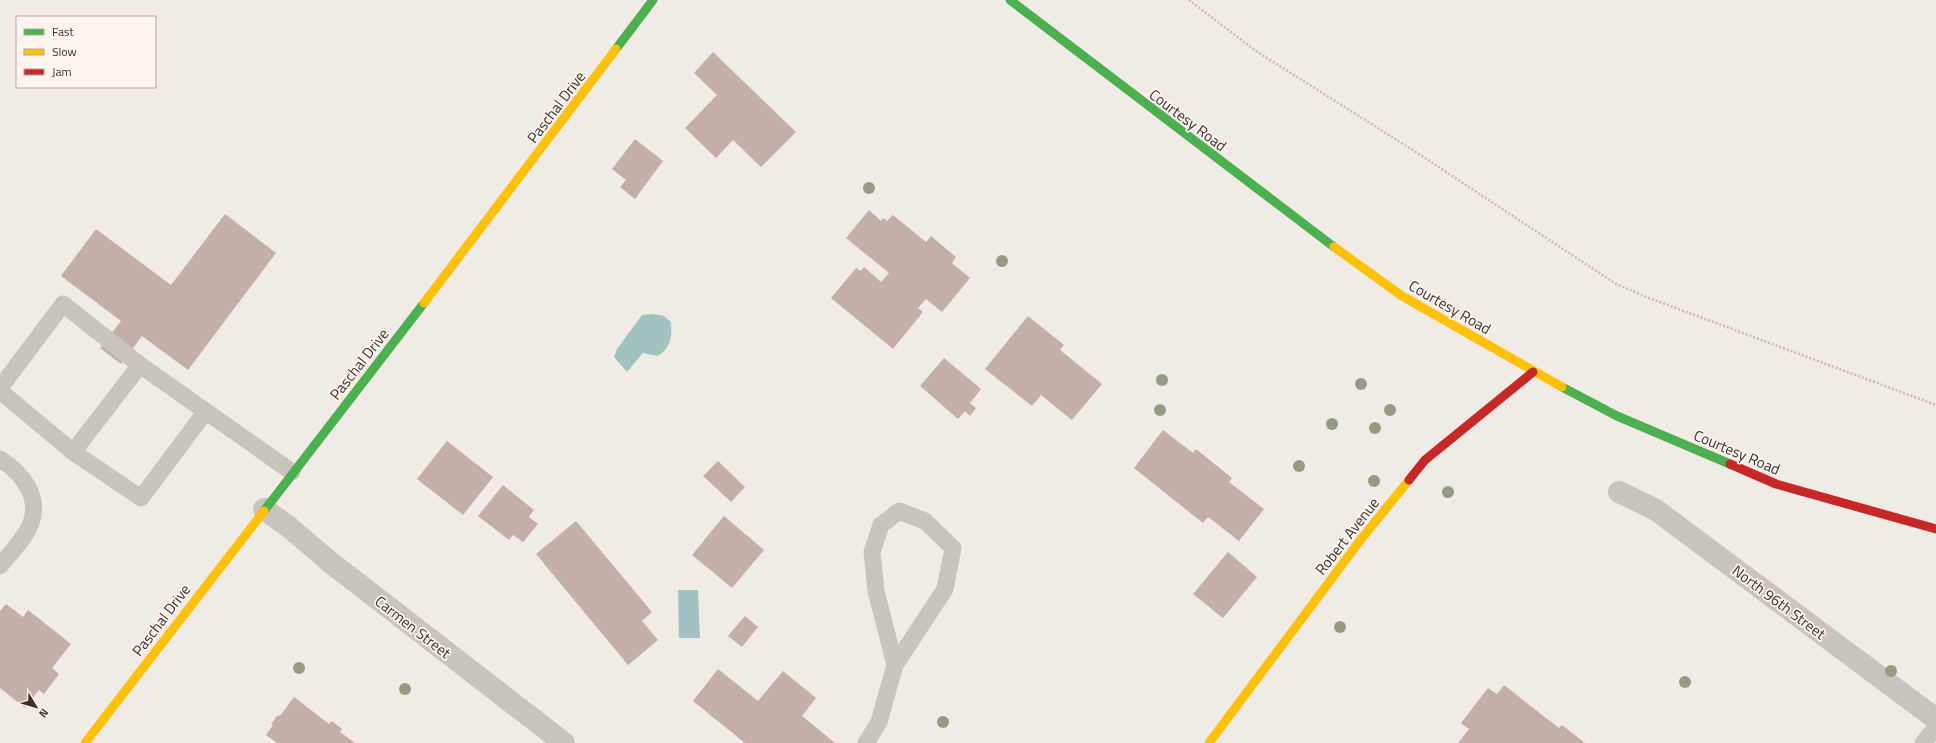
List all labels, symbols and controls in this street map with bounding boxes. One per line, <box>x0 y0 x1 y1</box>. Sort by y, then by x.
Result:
legend <box>16 16 156 88</box>
text: Fast <box>52 22 75 41</box>
text: Slow <box>52 42 77 61</box>
text: Jam <box>52 62 72 81</box>
street label: Paschal Drive <box>521 66 591 148</box>
street label: Courtesy Road <box>1144 83 1232 157</box>
street label: Courtesy Road <box>1404 274 1496 340</box>
street label: Paschal Drive <box>324 323 394 405</box>
street label: Courtesy Road <box>1690 423 1784 481</box>
street label: Robert Avenue <box>1309 492 1385 580</box>
street label: North 96th Street <box>1727 559 1831 645</box>
street label: Paschal Drive <box>126 579 196 661</box>
street label: Carmen Street <box>370 590 457 665</box>
north arrow <box>16 687 56 727</box>
text: N <box>35 705 53 721</box>

